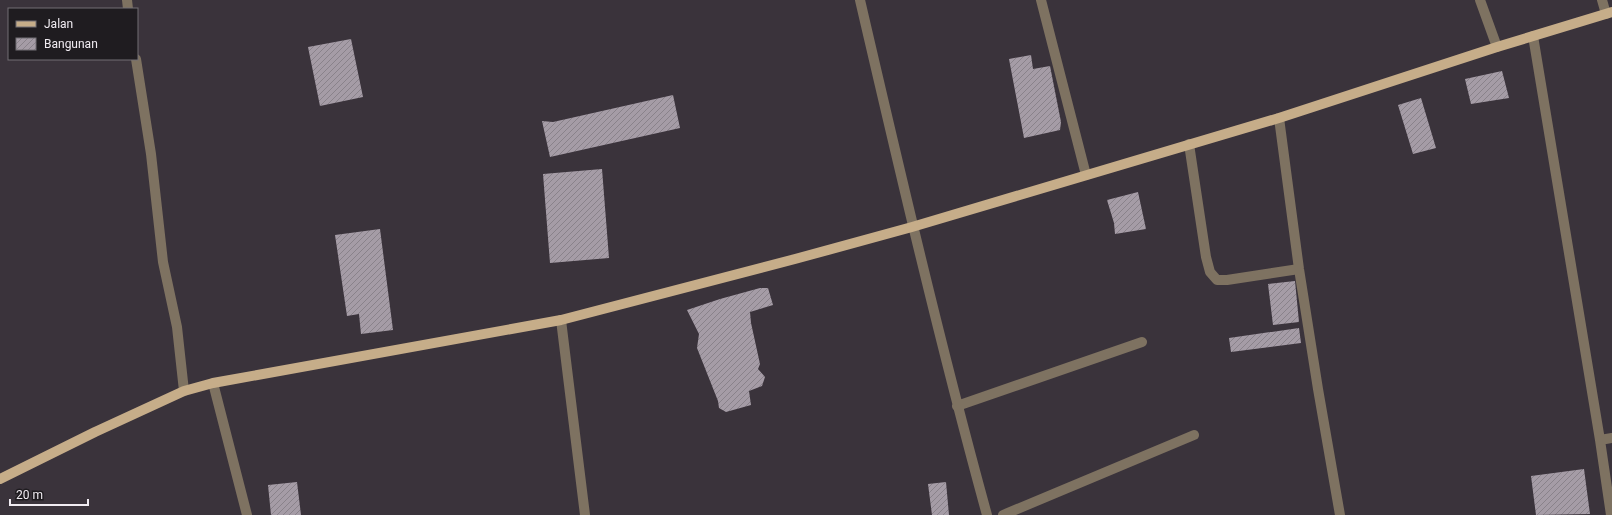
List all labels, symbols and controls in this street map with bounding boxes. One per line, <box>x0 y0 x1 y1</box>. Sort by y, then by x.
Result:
legend <box>8 8 138 60</box>
text: Jalan <box>44 17 73 31</box>
text: Bangunan <box>44 37 98 51</box>
scale bar <box>10 481 88 507</box>
text: 20 m <box>16 488 43 502</box>

